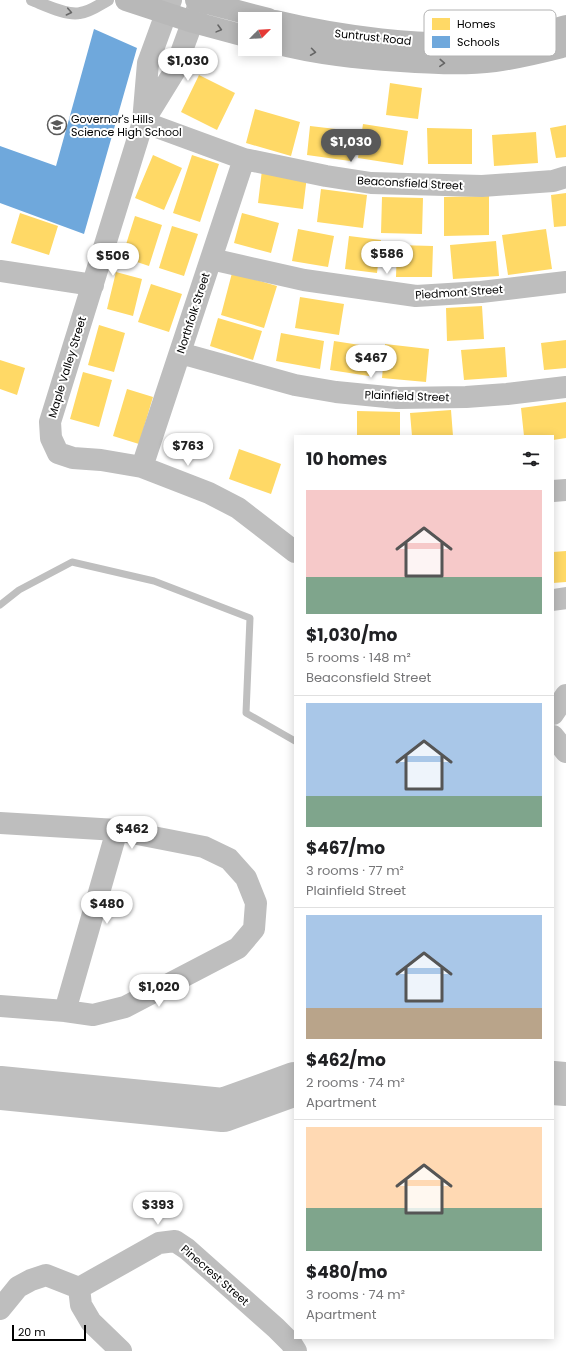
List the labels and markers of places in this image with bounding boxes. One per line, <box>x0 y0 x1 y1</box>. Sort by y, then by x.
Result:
pin: $1,030 <box>155 48 221 82</box>
place label: Governor's Hills Science High School <box>71 111 182 140</box>
school or university icon: Governor's Hills Science High School <box>46 114 68 136</box>
pin: $1,030 <box>318 129 384 163</box>
pin: $586 <box>363 241 411 275</box>
pin: $506 <box>89 243 137 277</box>
pin: $467 <box>347 345 395 379</box>
pin: $763 <box>164 433 212 467</box>
pin: $462 <box>108 816 156 850</box>
pin: $480 <box>83 891 131 925</box>
pin: $1,020 <box>126 974 192 1008</box>
pin: $393 <box>134 1192 182 1226</box>

